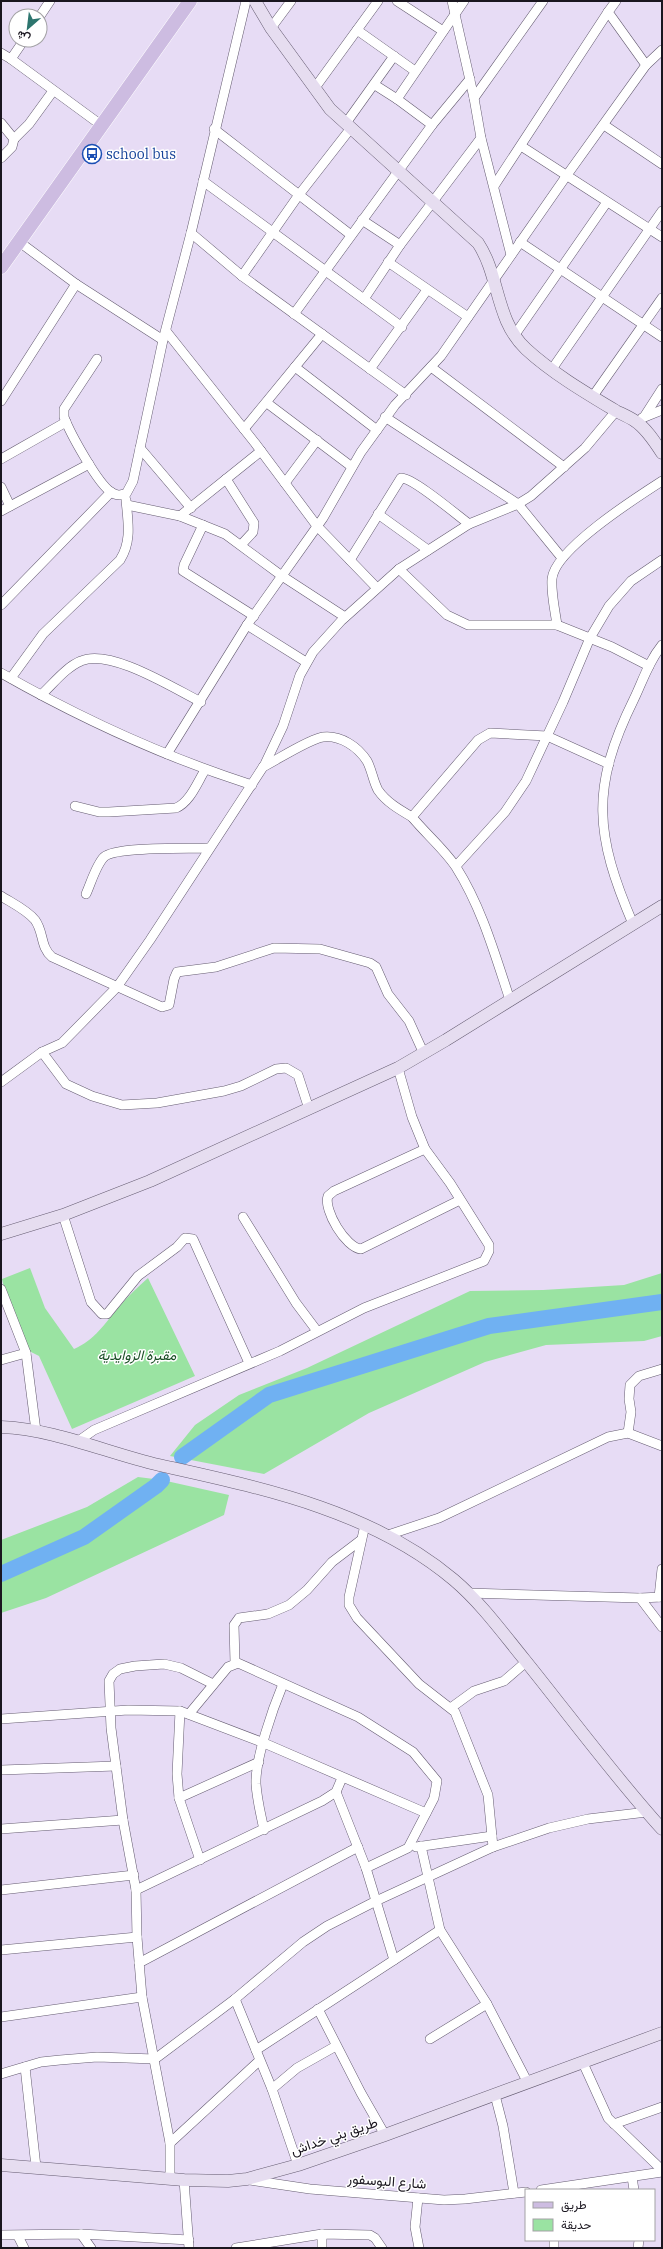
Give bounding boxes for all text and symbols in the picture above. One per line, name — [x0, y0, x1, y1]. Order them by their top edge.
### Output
north arrow — [8, 8, 48, 48]
text: ش — [14, 28, 32, 46]
bus stop icon: school bus — [81, 143, 103, 165]
place label: school bus — [106, 145, 176, 163]
park label: مقبرة الزوايدية — [98, 1346, 177, 1364]
street label: طريق بني خداش — [288, 2113, 381, 2162]
street label: شارع البوسفور — [346, 2169, 427, 2195]
legend — [525, 2189, 655, 2241]
text: طريق — [561, 2197, 587, 2213]
text: حديقة — [561, 2217, 591, 2232]

